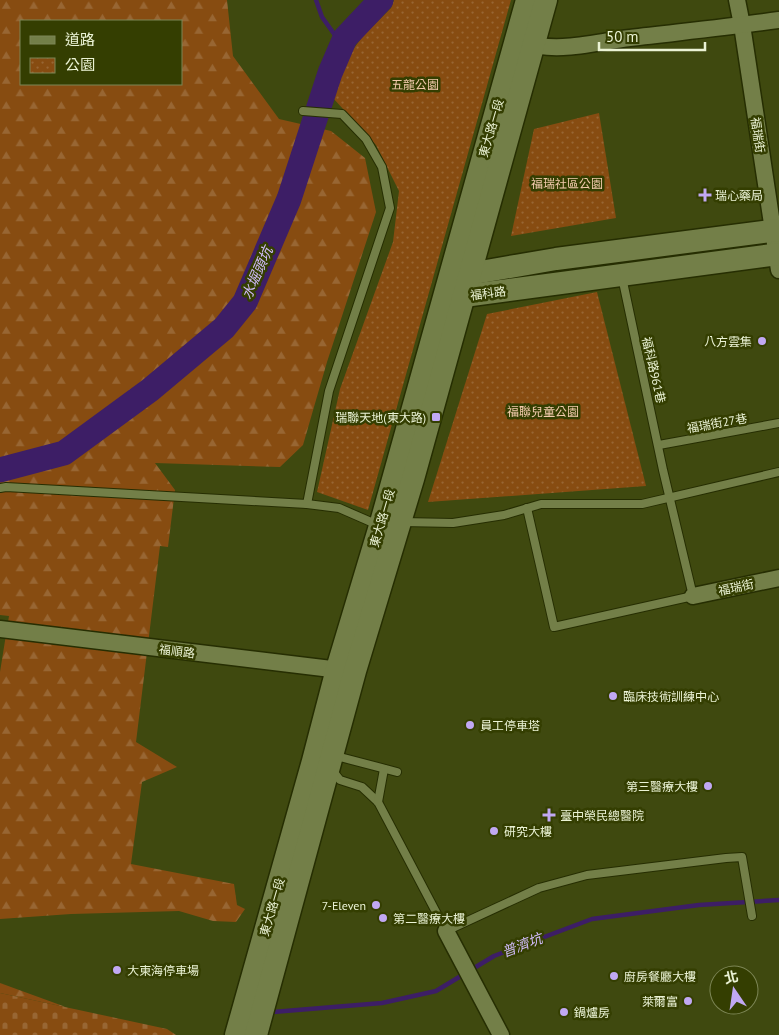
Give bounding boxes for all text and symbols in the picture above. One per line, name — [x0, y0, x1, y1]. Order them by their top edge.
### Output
legend — [20, 20, 182, 85]
scale bar — [599, 20, 705, 52]
text: 50 m — [606, 27, 639, 46]
text: 道路 — [65, 30, 95, 49]
text: 公園 — [65, 55, 95, 74]
park label: 五龍公園 — [391, 77, 439, 92]
street label: 東大路一段 — [476, 97, 506, 159]
street label: 福瑞街 — [748, 116, 768, 154]
park label: 福瑞社區公園 — [531, 176, 603, 191]
place label: 瑞心藥局 — [715, 188, 763, 203]
marker: 瑞心藥局 — [699, 189, 711, 201]
water label: 水堀頭坑 — [237, 242, 277, 302]
street label: 福科路 — [469, 283, 507, 303]
place label: 八方雲集 — [704, 334, 752, 349]
street label: 福科路961巷 — [639, 335, 669, 405]
marker: 八方雲集 — [756, 335, 768, 347]
park label: 福聯兒童公園 — [507, 404, 579, 419]
place label: 瑞聯天地(東大路) — [335, 410, 426, 425]
street label: 福瑞街27巷 — [686, 410, 748, 436]
marker: 瑞聯天地(東大路) — [430, 411, 442, 423]
street label: 東大路一段 — [367, 487, 397, 549]
street label: 福瑞街 — [717, 576, 755, 598]
street label: 福順路 — [158, 641, 196, 661]
place label: 臨床技術訓練中心 — [623, 689, 719, 704]
marker: 臨床技術訓練中心 — [607, 690, 619, 702]
place label: 員工停車塔 — [480, 718, 540, 733]
marker: 員工停車塔 — [464, 719, 476, 731]
place label: 第三醫療大樓 — [626, 779, 698, 794]
marker: 第三醫療大樓 — [702, 780, 714, 792]
marker: 臺中榮民總醫院 — [542, 808, 556, 822]
place label: 臺中榮民總醫院 — [560, 808, 644, 823]
place label: 研究大樓 — [504, 824, 552, 839]
marker: 研究大樓 — [488, 825, 500, 837]
street label: 東大路一段 — [257, 876, 287, 938]
place label: 7-Eleven — [322, 898, 366, 913]
marker: 7-Eleven — [370, 899, 382, 911]
place label: 第二醫療大樓 — [393, 911, 465, 926]
marker: 第二醫療大樓 — [377, 912, 389, 924]
water label: 普濟坑 — [499, 928, 547, 961]
place label: 大東海停車場 — [127, 963, 199, 978]
marker: 大東海停車場 — [111, 964, 123, 976]
north arrow — [709, 965, 759, 1015]
text: 北 — [722, 967, 740, 988]
place label: 廚房餐廳大樓 — [624, 969, 696, 984]
marker: 廚房餐廳大樓 — [608, 970, 620, 982]
place label: 萊爾富 — [642, 994, 678, 1009]
marker: 萊爾富 — [682, 995, 694, 1007]
place label: 鍋爐房 — [574, 1005, 610, 1020]
marker: 鍋爐房 — [558, 1006, 570, 1018]

